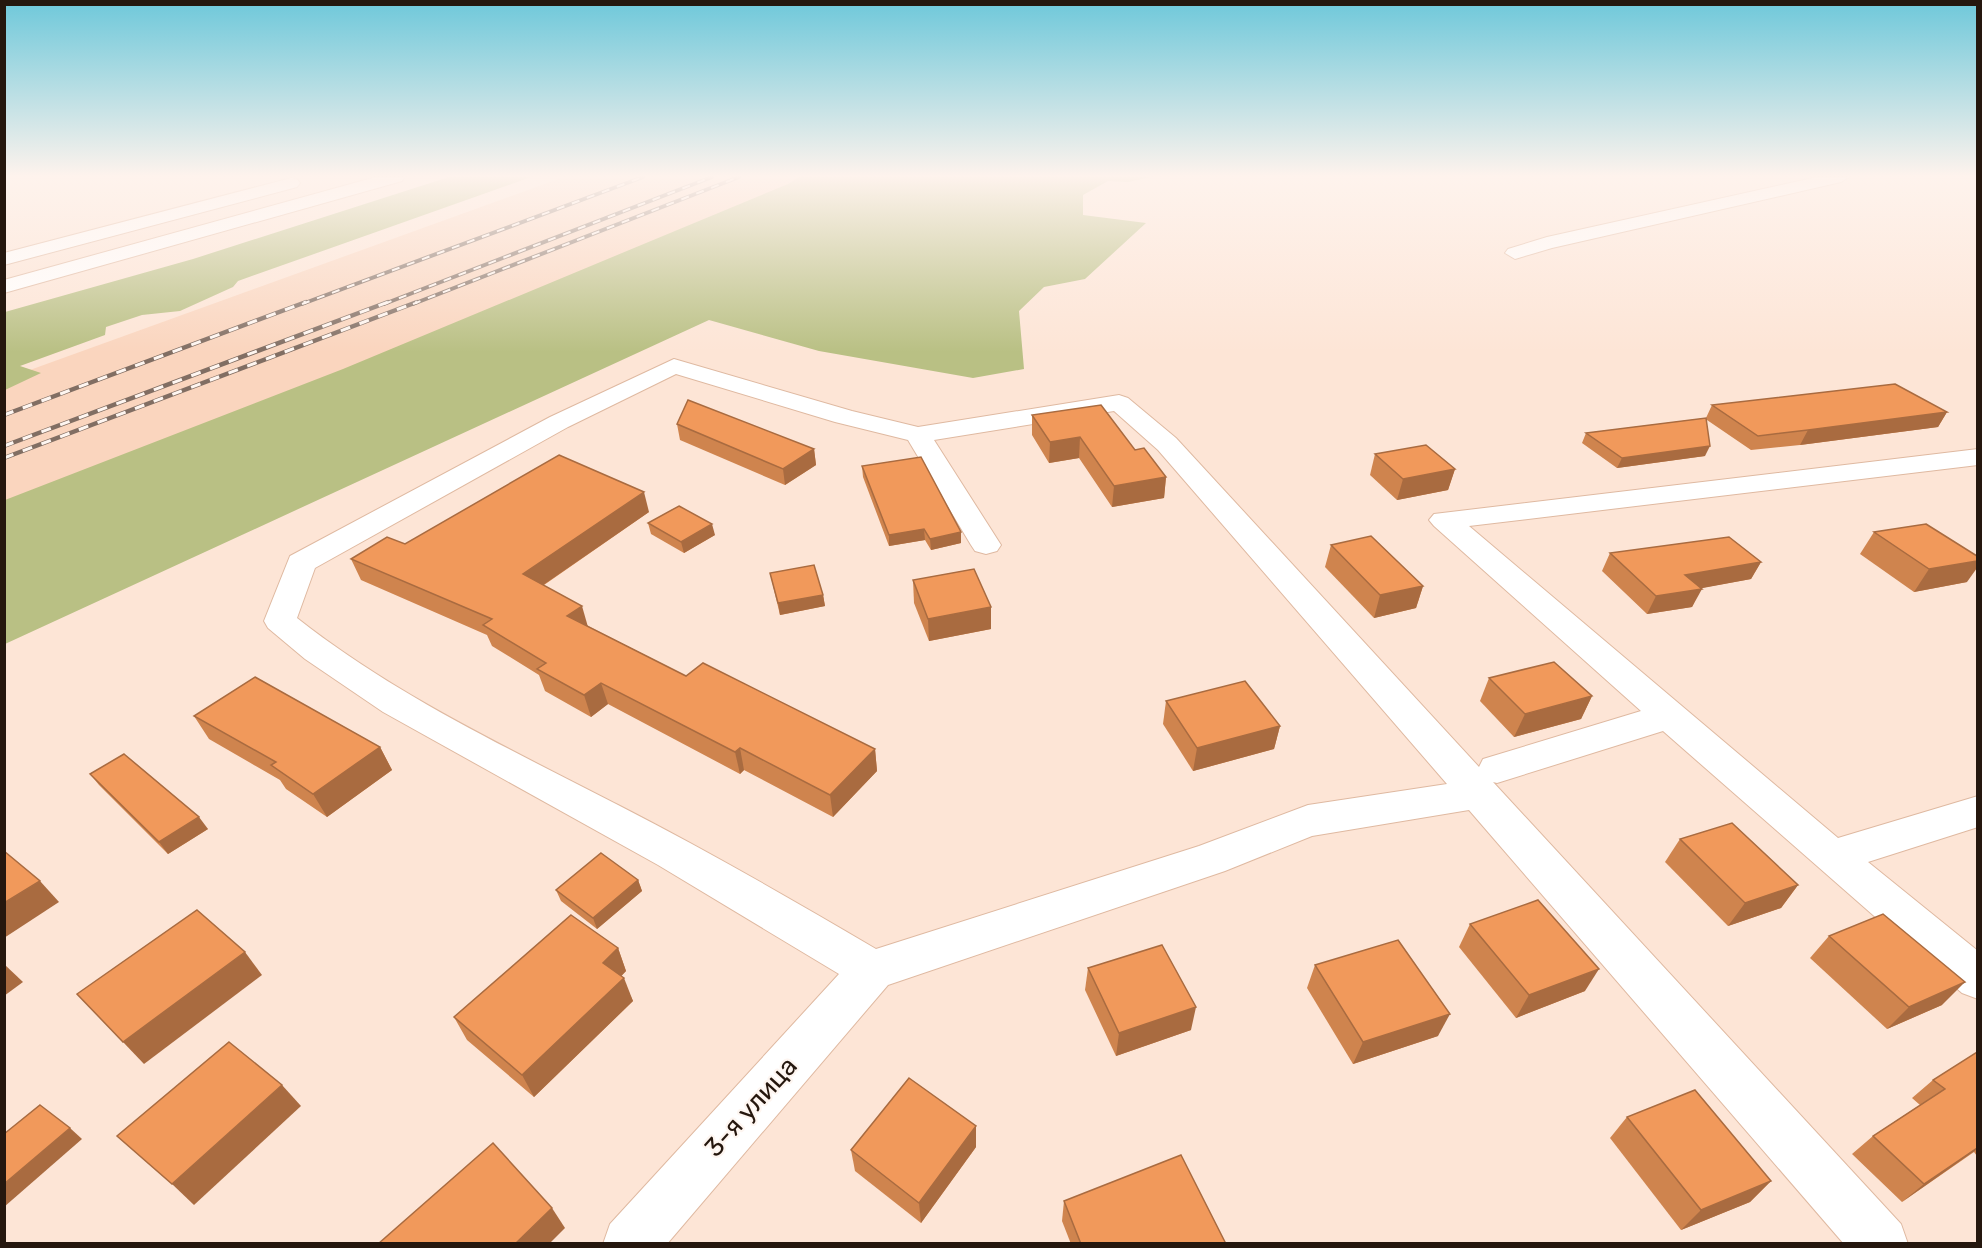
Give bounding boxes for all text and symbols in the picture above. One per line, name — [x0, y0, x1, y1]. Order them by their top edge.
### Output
street label: 3-я улица — [698, 1051, 804, 1163]

